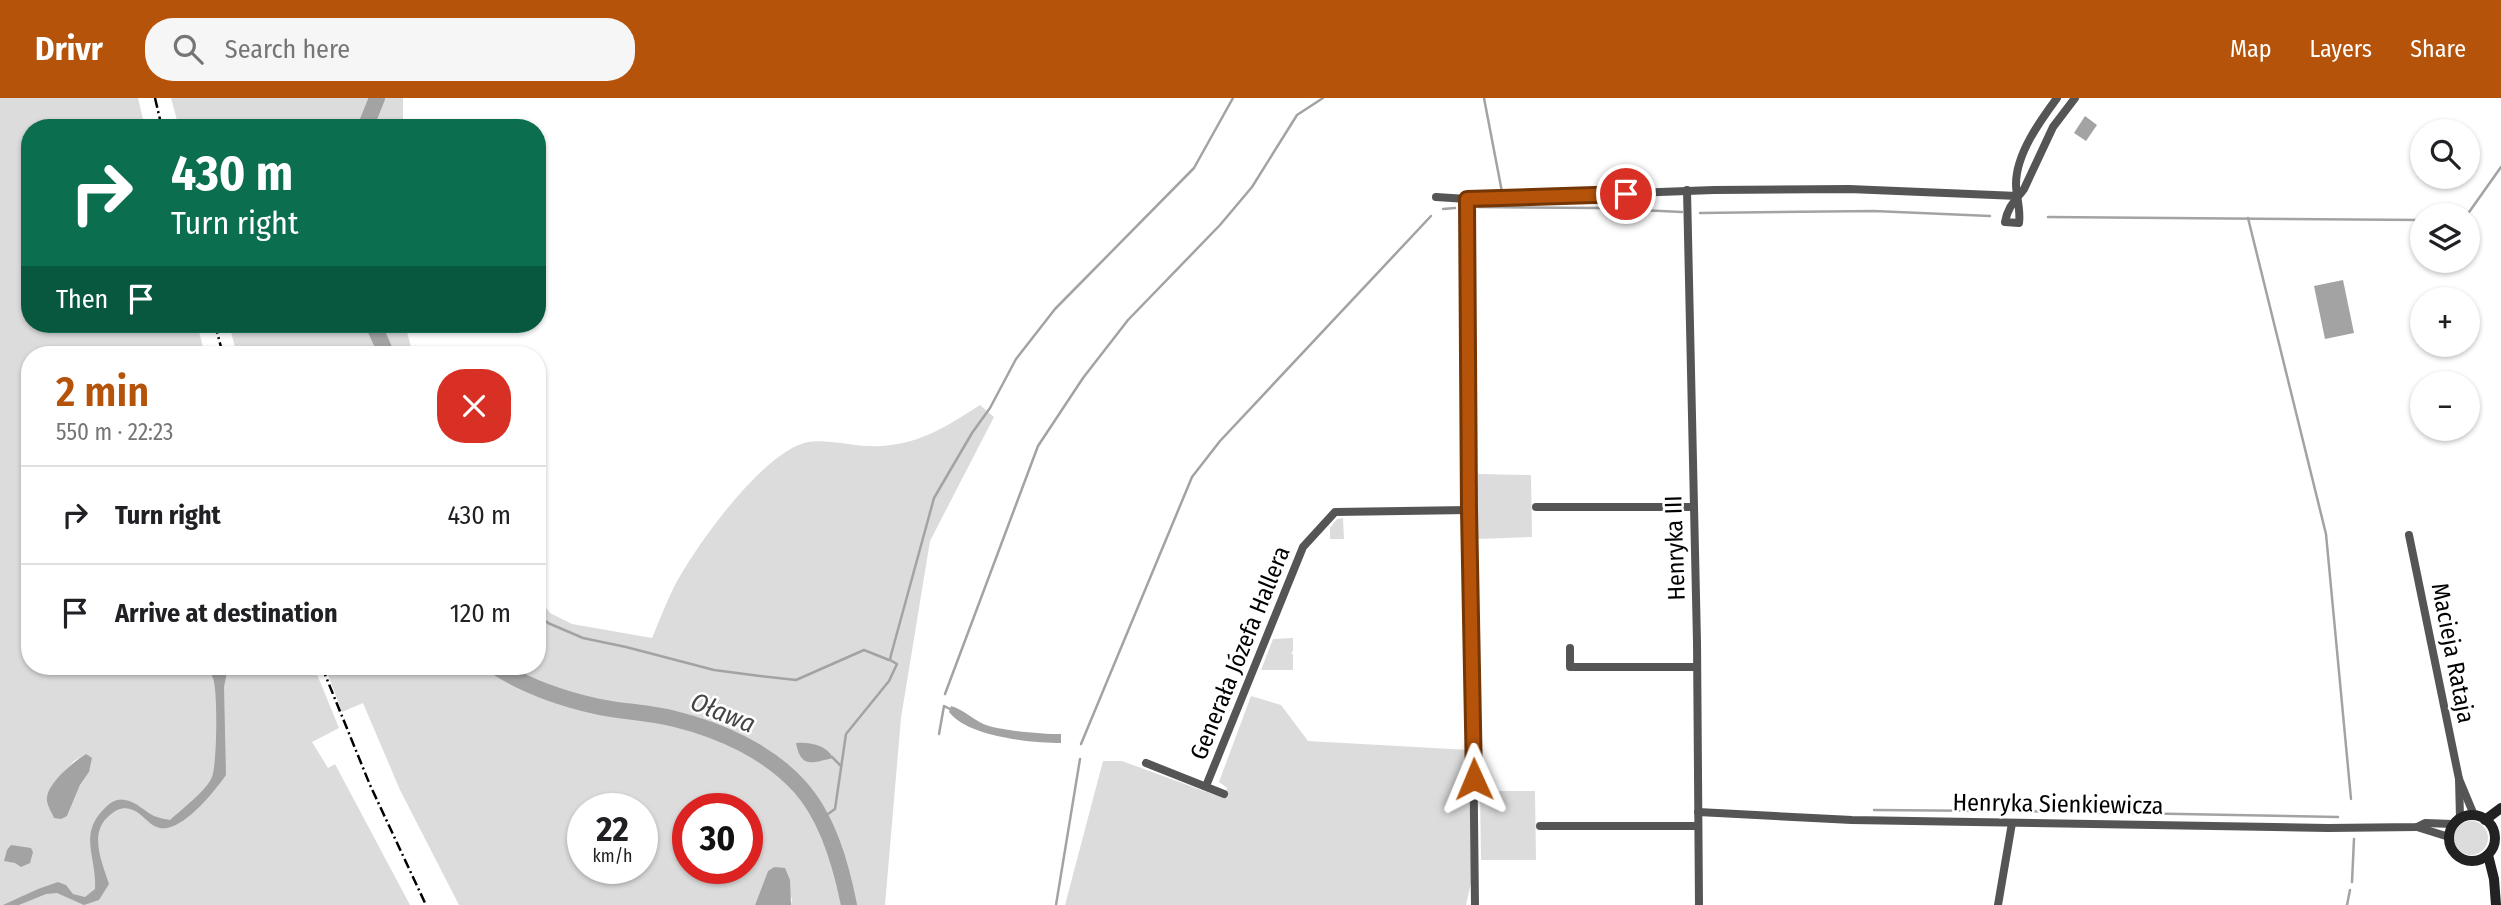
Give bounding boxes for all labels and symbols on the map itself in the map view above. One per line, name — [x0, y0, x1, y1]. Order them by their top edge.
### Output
pin — [1596, 164, 1656, 224]
street label: Henryka III — [1659, 495, 1691, 601]
street label: Generała Józefa Hallera — [1184, 542, 1296, 764]
street label: Macieja Rataja — [2426, 581, 2480, 725]
water label: Oława — [686, 686, 760, 740]
position arrow — [1437, 742, 1511, 816]
street label: Henryka Sienkiewicza — [1952, 788, 2164, 820]
speed limit sign: 30 — [672, 793, 763, 884]

